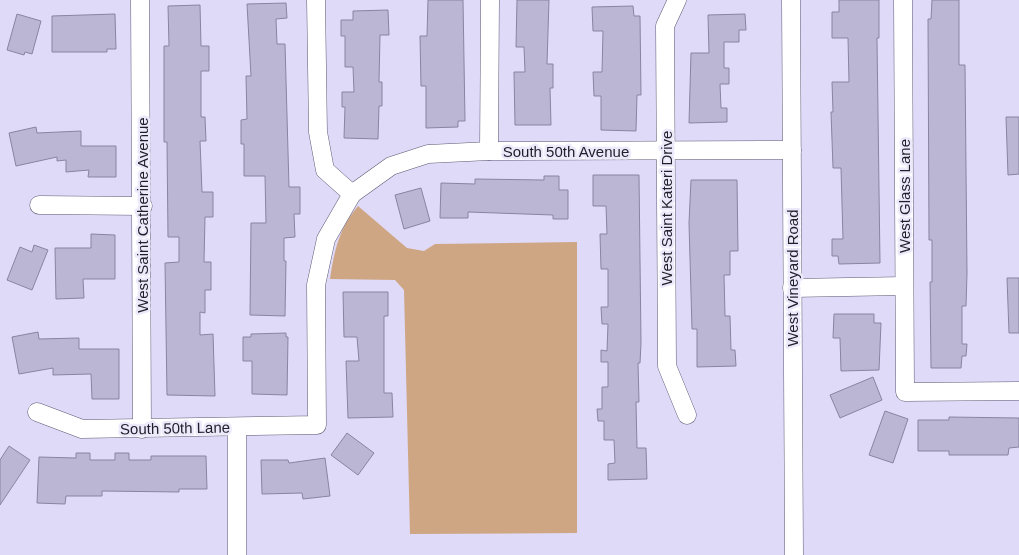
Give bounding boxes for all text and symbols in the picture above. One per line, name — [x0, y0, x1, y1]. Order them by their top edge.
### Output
street label: West Saint Catherine Avenue — [134, 117, 151, 313]
street label: West Saint Kateri Drive — [658, 131, 675, 285]
street label: West Glass Lane — [896, 139, 913, 253]
street label: South 50th Avenue — [503, 143, 629, 160]
street label: West Vineyard Road — [784, 209, 801, 347]
street label: South 50th Lane — [120, 419, 230, 437]

